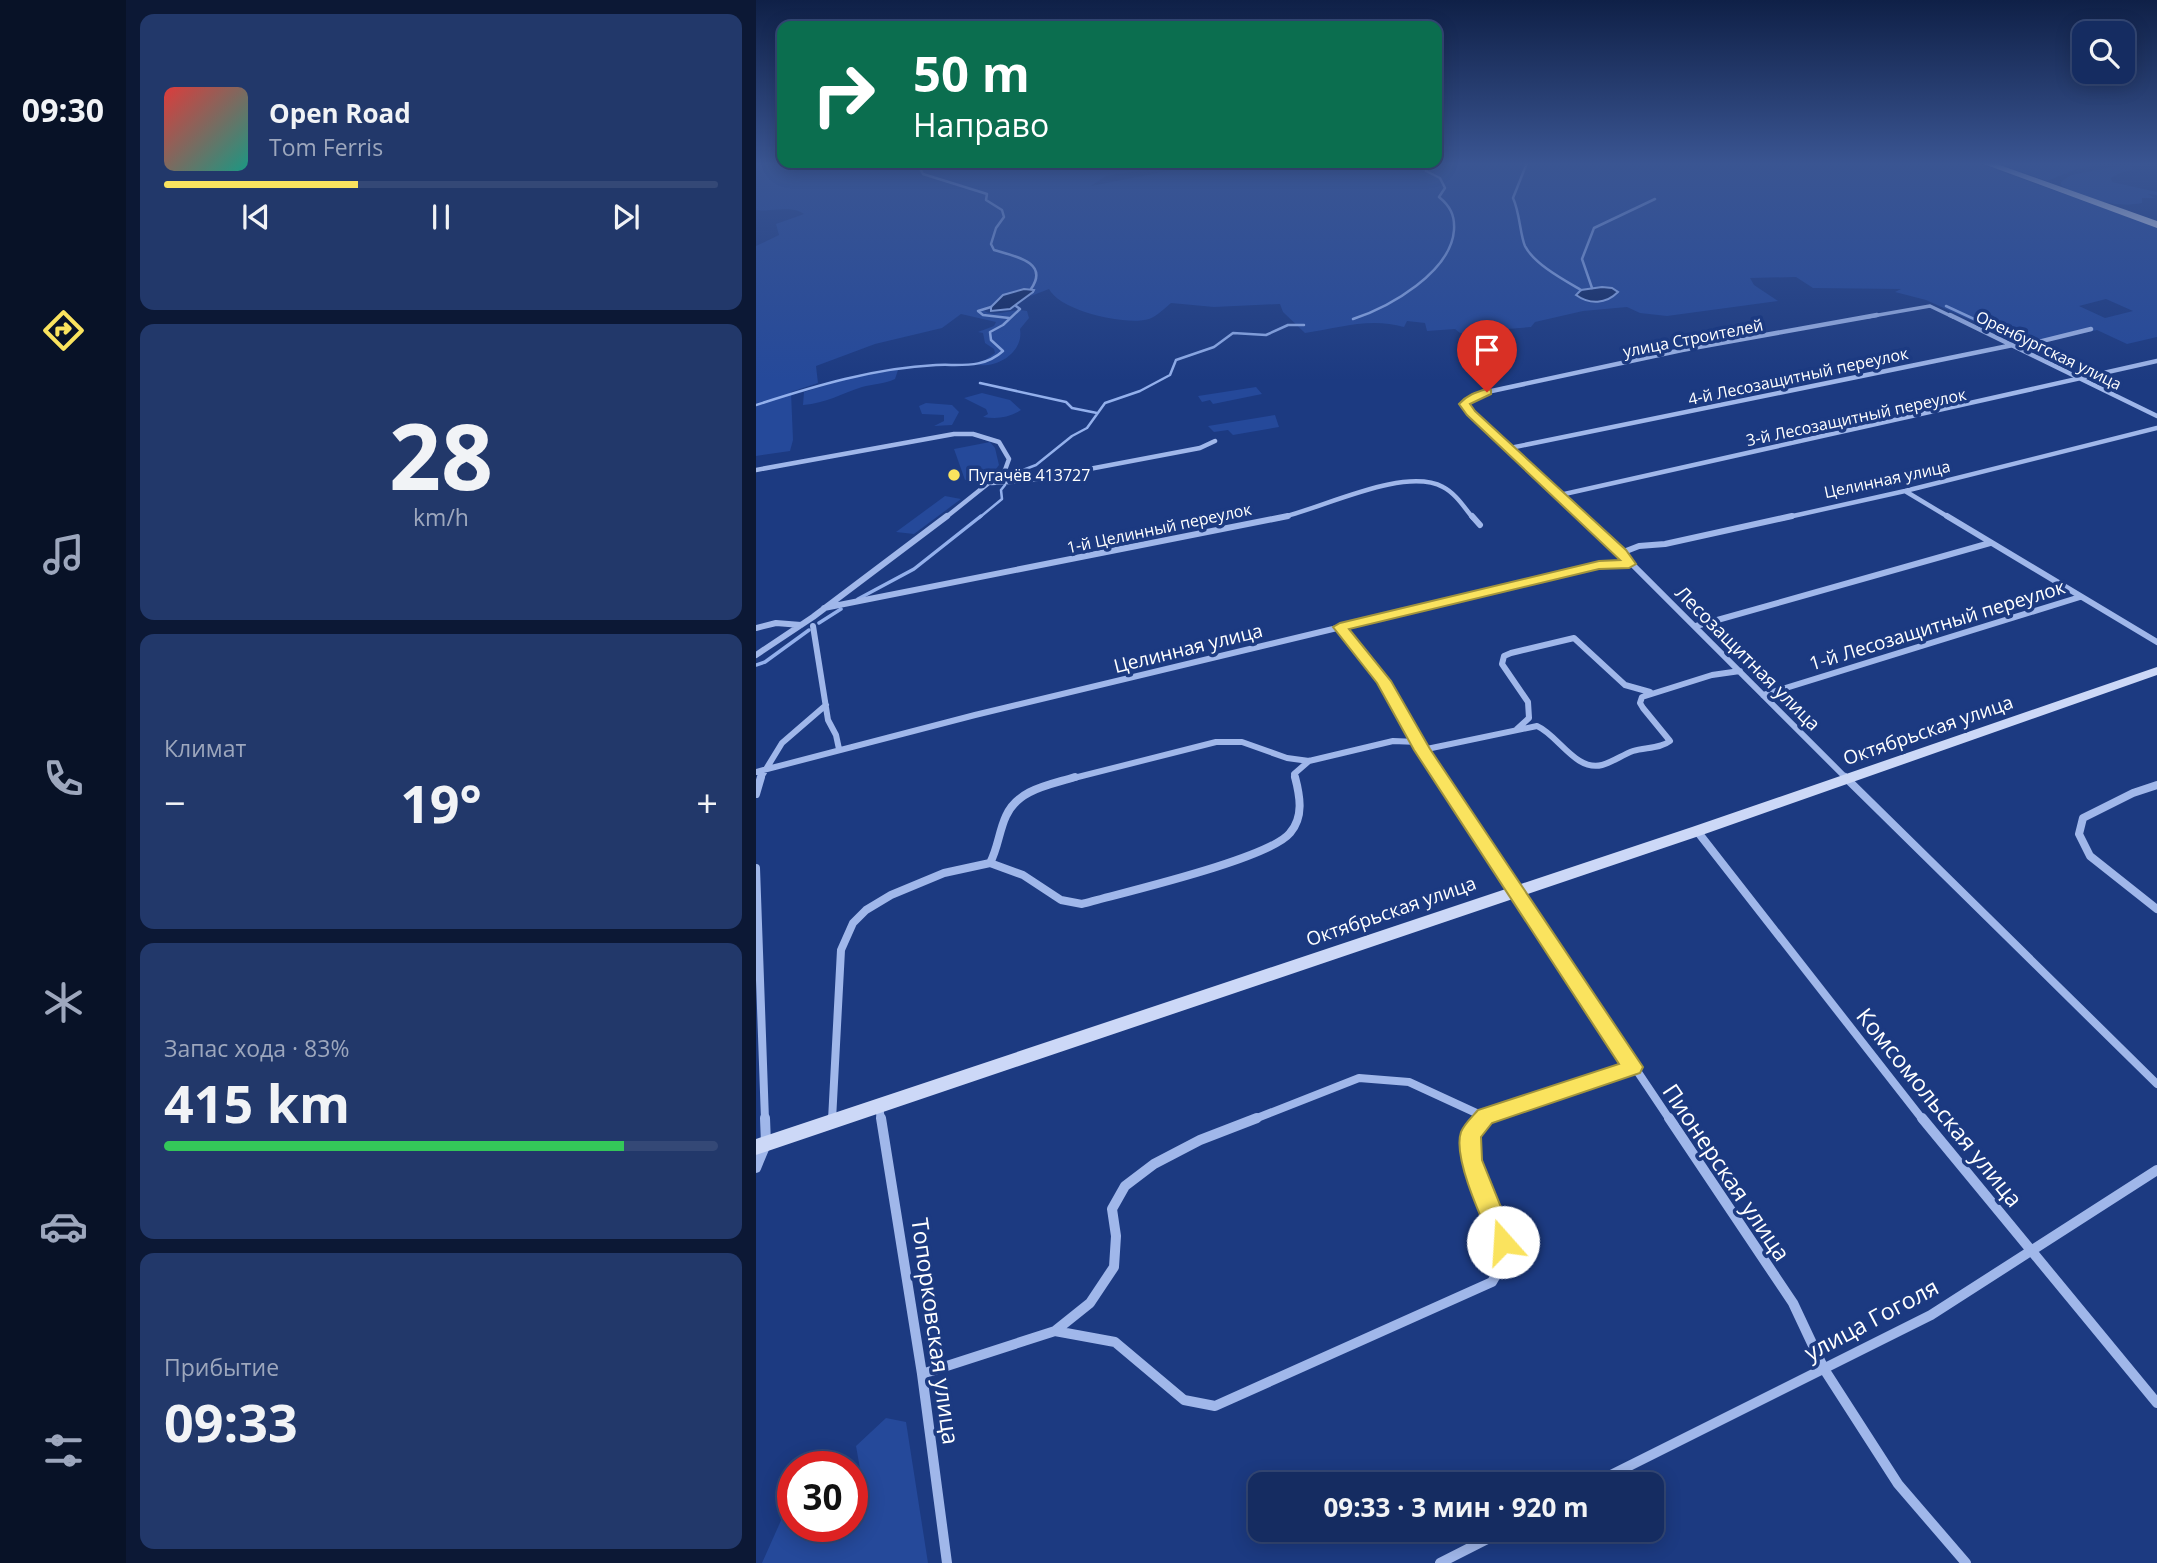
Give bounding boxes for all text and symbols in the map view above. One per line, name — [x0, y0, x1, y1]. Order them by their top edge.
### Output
map controls — [2072, 21, 2135, 84]
button: search — [2072, 21, 2135, 84]
text: 50 m — [913, 40, 1030, 106]
icon: right — [798, 49, 889, 140]
text: 09:30 — [22, 88, 104, 131]
text: Open Road — [269, 95, 411, 131]
text: Направо — [913, 103, 1049, 146]
text: Tom Ferris — [269, 131, 383, 163]
icon: previous — [237, 198, 275, 236]
icon: pause — [422, 198, 460, 236]
icon: next — [607, 198, 645, 236]
street label: Оренбургская улица — [1972, 305, 2126, 395]
icon: directions — [39, 306, 88, 355]
street label: улица Строителей — [1621, 314, 1765, 362]
pin — [1457, 320, 1517, 392]
icon: arrive — [1468, 331, 1506, 369]
street label: 4-й Лесозащитный переулок — [1686, 342, 1911, 410]
street label: 3-й Лесозащитный переулок — [1744, 383, 1969, 451]
text: 28 — [389, 393, 493, 517]
street label: Целинная улица — [1822, 455, 1952, 503]
place label: Пугачёв 413727 — [968, 464, 1090, 486]
marker: Пугачёв 413727 — [946, 467, 962, 483]
street label: 1-й Целинный переулок — [1065, 498, 1254, 558]
text: km/h — [413, 501, 469, 533]
icon: music — [39, 530, 88, 579]
street label: 1-й Лесозащитный переулок — [1806, 574, 2068, 676]
street label: Лесозащитная улица — [1670, 580, 1826, 736]
street label: Целинная улица — [1111, 617, 1265, 679]
street label: Октябрьская улица — [1840, 689, 2016, 771]
text: Климат — [164, 732, 246, 764]
icon: phone — [39, 754, 88, 803]
text: 19° — [400, 767, 482, 838]
text: − — [164, 776, 186, 828]
text: + — [696, 776, 718, 828]
street label: Октябрьская улица — [1303, 870, 1479, 952]
icon: climate — [39, 978, 88, 1027]
street label: Комсомольская улица — [1850, 1001, 2030, 1213]
text: Запас хода · 83% — [164, 1032, 349, 1064]
text: 415 km — [164, 1067, 350, 1138]
street label: Пионерская улица — [1656, 1077, 1798, 1267]
icon: car — [39, 1202, 88, 1251]
position arrow — [1466, 1205, 1540, 1279]
street label: Топорковская улица — [904, 1216, 968, 1446]
street label: улица Гоголя — [1798, 1270, 1944, 1368]
text: Прибытие — [164, 1351, 279, 1383]
text: 09:33 — [164, 1386, 298, 1457]
icon: filters — [39, 1426, 88, 1475]
speed limit sign: 30 — [777, 1451, 868, 1542]
text: 09:33 · 3 мин · 920 m — [1323, 1489, 1589, 1525]

